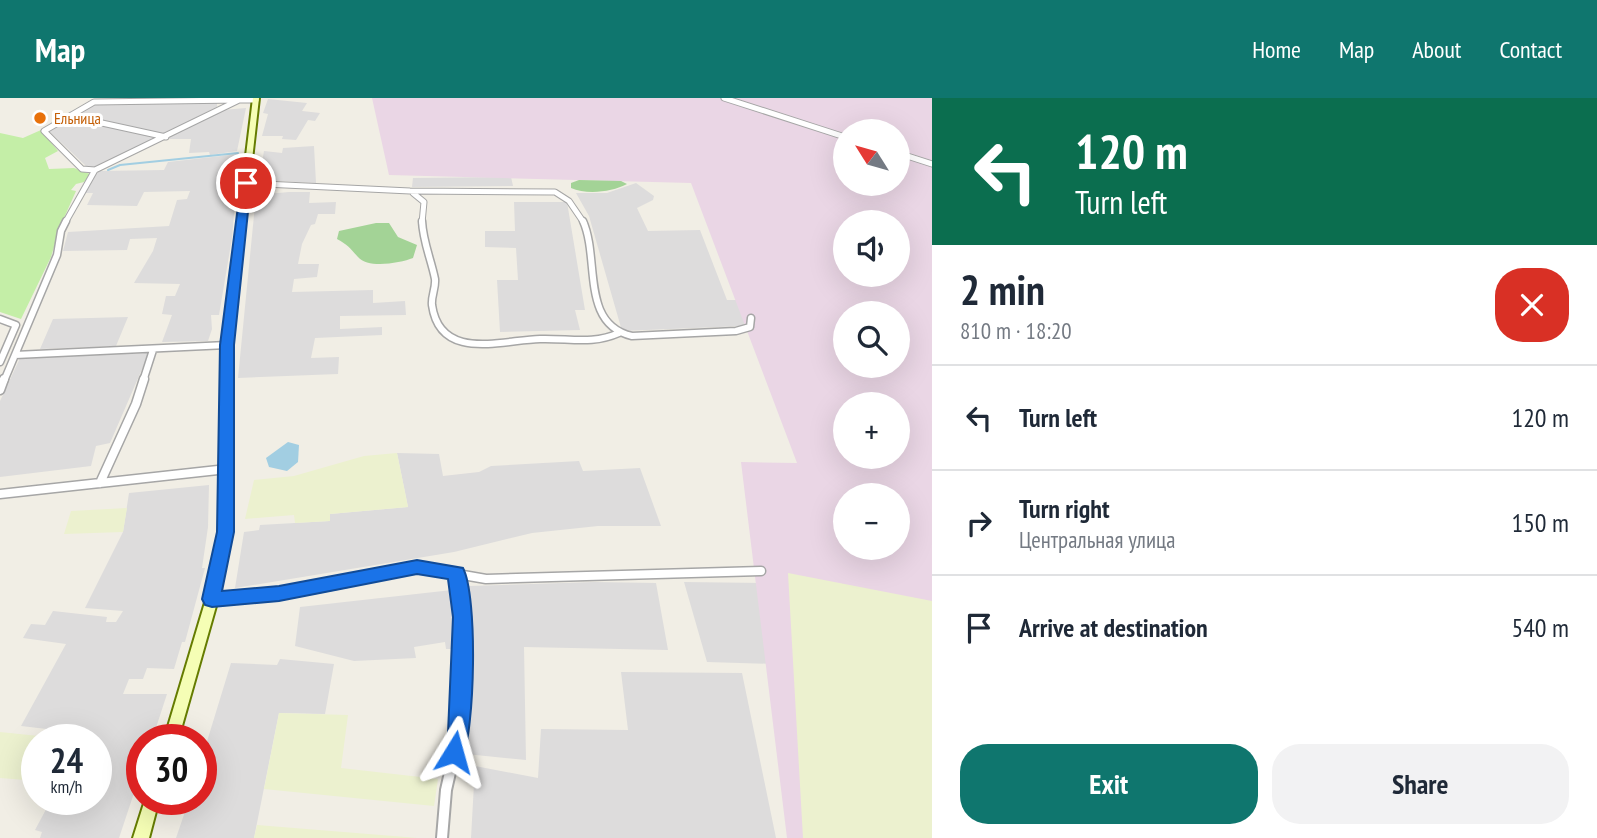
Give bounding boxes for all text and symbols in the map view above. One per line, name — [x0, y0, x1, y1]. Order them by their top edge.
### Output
text: Map — [35, 28, 85, 71]
text: Home — [1252, 34, 1301, 65]
text: Map — [1339, 34, 1374, 65]
text: About — [1412, 34, 1461, 65]
text: Contact — [1499, 34, 1562, 65]
place label: Ельница — [54, 108, 101, 128]
marker: Ельница — [32, 110, 48, 126]
north arrow — [833, 119, 910, 196]
map controls — [833, 119, 910, 560]
text: 120 m — [1075, 119, 1188, 183]
icon: left — [960, 126, 1051, 217]
pin — [216, 153, 276, 213]
icon: arrive — [227, 164, 265, 202]
text: Turn left — [1075, 181, 1167, 223]
button: sound — [833, 210, 910, 287]
text: 2 min — [960, 262, 1045, 317]
button: close — [1495, 268, 1569, 342]
button: search — [833, 301, 910, 378]
text: 810 m · 18:20 — [960, 316, 1072, 345]
button: + — [833, 392, 910, 469]
icon: left — [960, 399, 998, 437]
text: Turn left — [1019, 401, 1097, 434]
text: 120 m — [1511, 401, 1569, 434]
button: − — [833, 483, 910, 560]
text: Turn right — [1019, 492, 1110, 525]
icon: right — [960, 504, 998, 542]
text: 150 m — [1511, 506, 1569, 539]
text: Центральная улица — [1019, 525, 1175, 554]
icon: arrive — [960, 609, 998, 647]
text: Arrive at destination — [1019, 611, 1208, 644]
text: 540 m — [1511, 611, 1569, 644]
position arrow — [417, 715, 491, 789]
speed limit sign: 30 — [126, 724, 217, 815]
text: 24 — [50, 737, 83, 783]
button: Exit — [960, 744, 1258, 824]
button: Share — [1272, 744, 1569, 824]
text: km/h — [51, 775, 82, 798]

